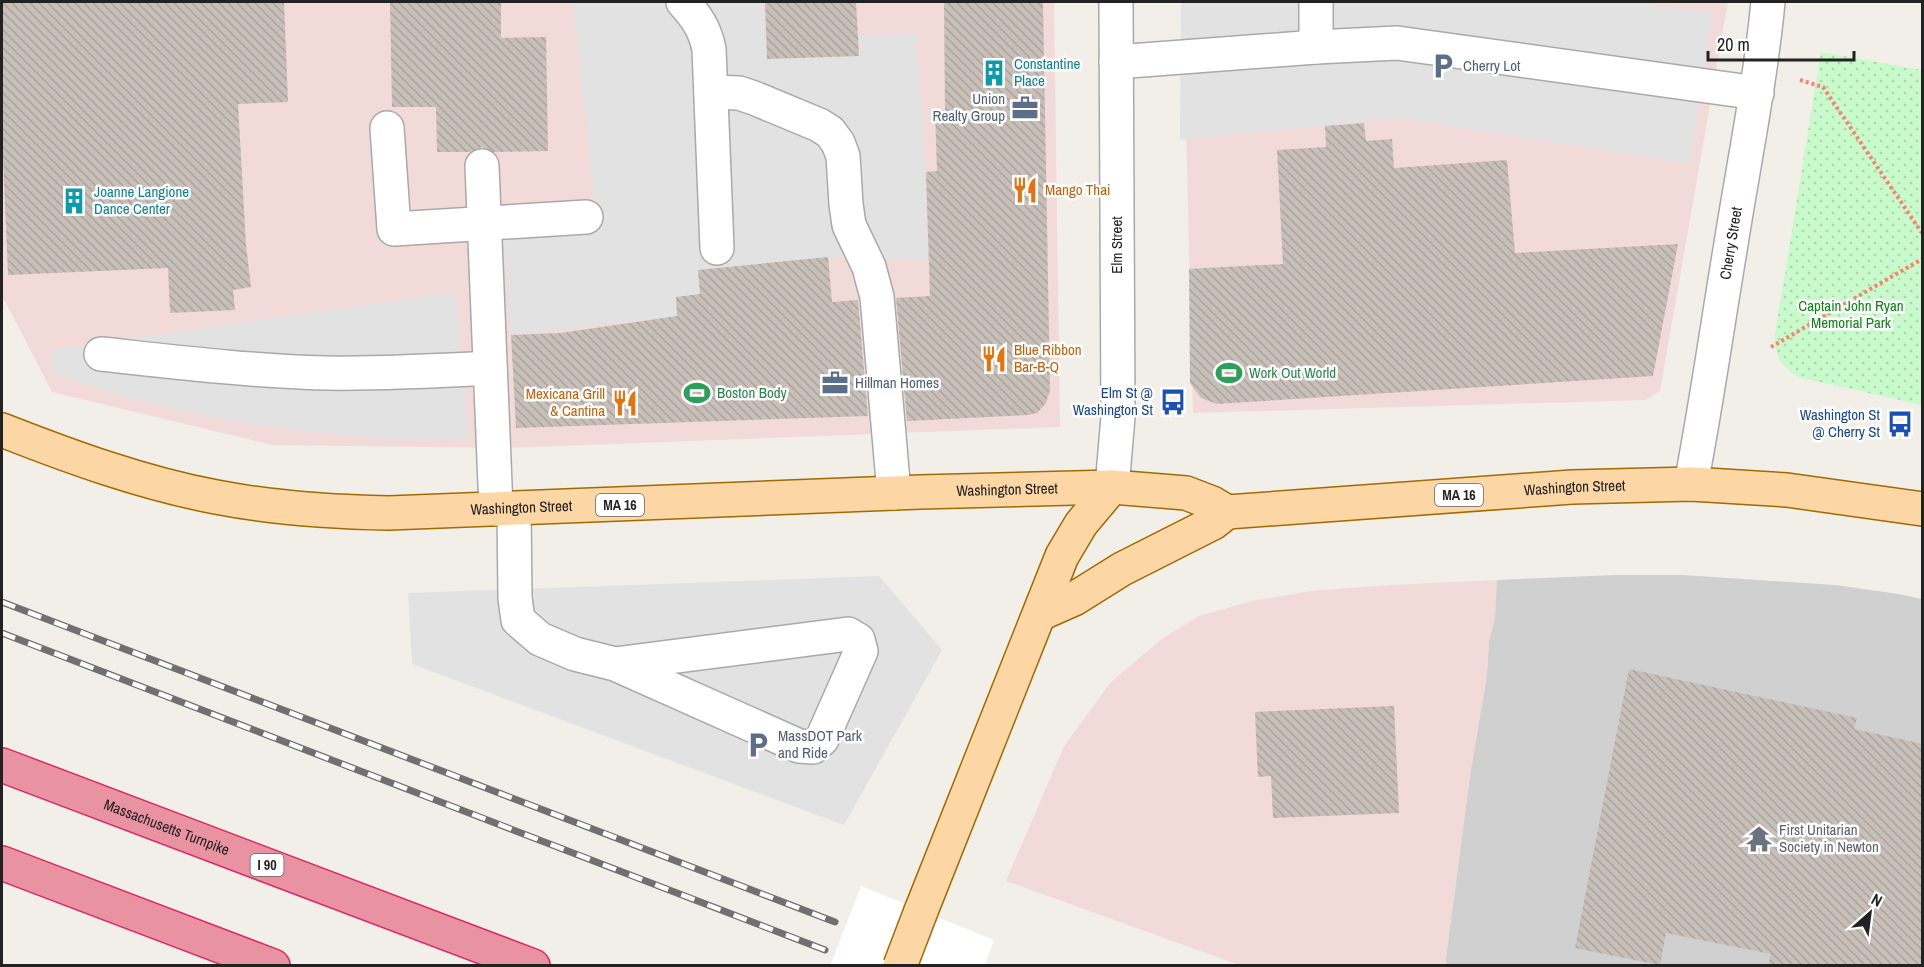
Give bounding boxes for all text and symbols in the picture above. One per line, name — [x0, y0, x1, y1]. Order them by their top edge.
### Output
scale bar — [1708, 24, 1854, 62]
text: 20 m — [1717, 32, 1750, 57]
parking icon: Cherry Lot — [1428, 51, 1458, 81]
place label: Constantine Place — [1014, 53, 1080, 91]
place label: Cherry Lot — [1463, 55, 1521, 76]
building icon: Constantine Place — [979, 58, 1009, 88]
place label: Union Realty Group — [933, 88, 1005, 126]
office icon: Union Realty Group — [1010, 93, 1040, 123]
restaurant icon: Mango Thai — [1010, 175, 1040, 205]
place label: Mango Thai — [1045, 179, 1110, 200]
place label: Joanne Langione Dance Center — [94, 181, 189, 219]
building icon: Joanne Langione Dance Center — [59, 186, 89, 216]
street label: Cherry Street — [1714, 205, 1747, 281]
street label: Elm Street — [1106, 216, 1127, 274]
park label: Captain John Ryan Memorial Park — [1798, 295, 1904, 333]
place label: Blue Ribbon Bar-B-Q — [1014, 339, 1082, 377]
restaurant icon: Blue Ribbon Bar-B-Q — [979, 344, 1009, 374]
sports icon: Work Out World — [1214, 358, 1244, 388]
place label: Work Out World — [1249, 362, 1336, 383]
office icon: Hillman Homes — [820, 368, 850, 398]
place label: Hillman Homes — [855, 372, 939, 393]
sports icon: Boston Body — [682, 378, 712, 408]
place label: Boston Body — [717, 382, 788, 403]
place label: Elm St @ Washington St — [1073, 382, 1154, 420]
place label: Mexicana Grill & Cantina — [526, 383, 605, 421]
bus stop icon: Elm St @ Washington St — [1158, 387, 1188, 417]
restaurant icon: Mexicana Grill & Cantina — [610, 388, 640, 418]
place label: Washington St @ Cherry St — [1800, 404, 1881, 442]
bus stop icon: Washington St @ Cherry St — [1885, 409, 1915, 439]
street label: Washington Street — [1523, 475, 1626, 500]
street label: Washington Street — [956, 477, 1059, 501]
road number: MA 16 — [1435, 484, 1483, 506]
road number: MA 16 — [596, 494, 644, 516]
street label: Washington Street — [470, 495, 573, 520]
place label: MassDOT Park and Ride — [778, 725, 863, 763]
parking icon: MassDOT Park and Ride — [743, 730, 773, 760]
street label: Massachusetts Turnpike — [101, 794, 233, 860]
place label: First Unitarian Society in Newton — [1779, 819, 1879, 857]
temple icon: First Unitarian Society in Newton — [1744, 824, 1774, 854]
road number: I 90 — [250, 854, 284, 876]
north arrow — [1840, 883, 1900, 943]
text: N — [1868, 888, 1886, 912]

